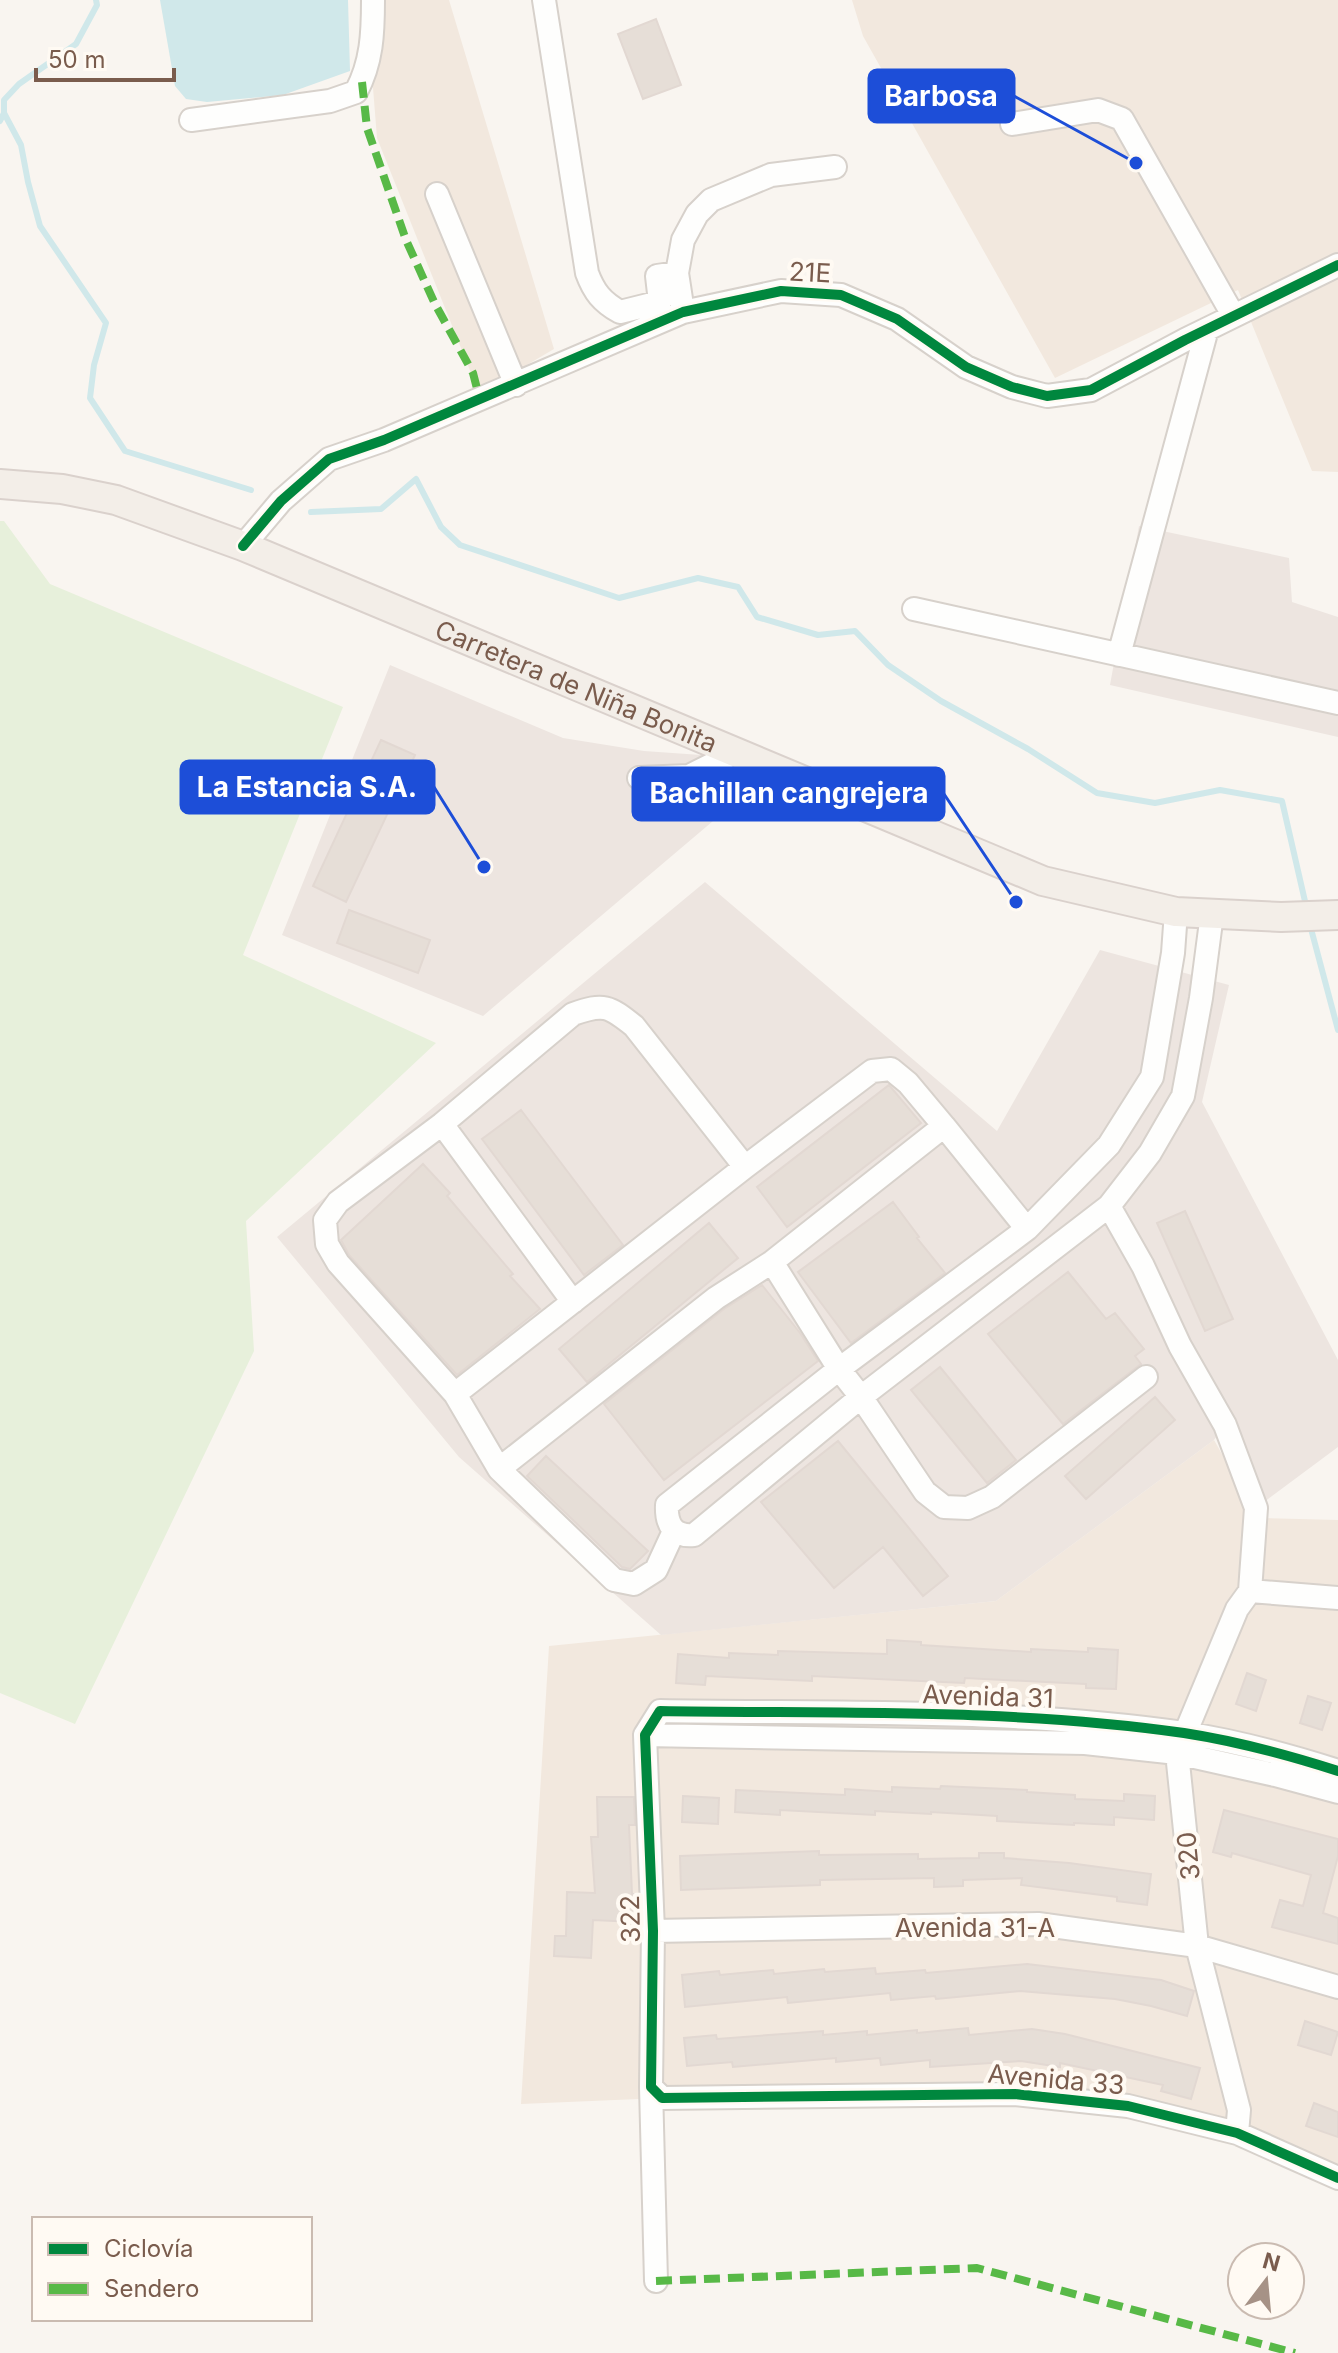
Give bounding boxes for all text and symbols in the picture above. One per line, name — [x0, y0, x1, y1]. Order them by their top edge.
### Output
scale bar — [36, 32, 174, 82]
text: 50 m — [48, 45, 106, 74]
callout: Barbosa — [869, 70, 1014, 122]
text: Barbosa — [884, 79, 998, 113]
street label: 21E — [788, 255, 832, 289]
street label: Carretera de Niña Bonita — [431, 613, 722, 758]
callout: La Estancia S.A. — [181, 761, 434, 813]
callout: Bachillan cangrejera — [633, 768, 944, 820]
text: La Estancia S.A. — [197, 770, 417, 804]
text: Bachillan cangrejera — [650, 776, 928, 810]
street label: Avenida 31 — [922, 1678, 1054, 1714]
street label: 320 — [1170, 1830, 1206, 1882]
street label: 322 — [614, 1895, 646, 1943]
street label: Avenida 31-A — [895, 1912, 1055, 1943]
street label: Avenida 33 — [986, 2058, 1126, 2100]
legend — [32, 2217, 312, 2321]
text: Ciclovía — [104, 2234, 194, 2263]
north arrow — [1226, 2241, 1306, 2321]
text: N — [1260, 2247, 1283, 2277]
text: Sendero — [104, 2274, 199, 2303]

